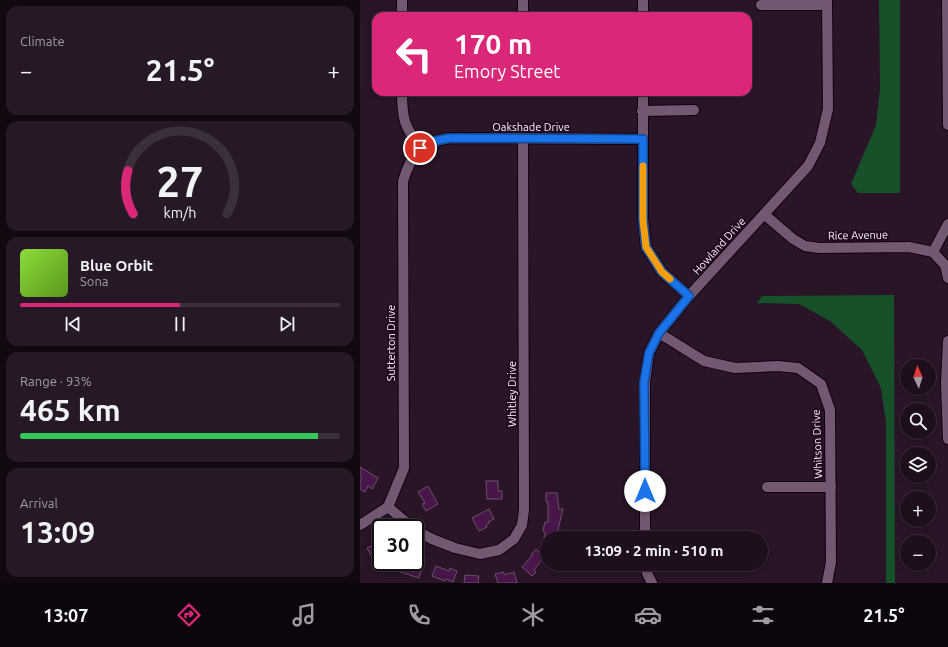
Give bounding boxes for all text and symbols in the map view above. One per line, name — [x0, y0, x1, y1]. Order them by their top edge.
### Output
icon: left — [388, 28, 440, 80]
text: 170 m — [454, 28, 532, 59]
text: Climate — [20, 34, 65, 48]
text: 21.5° — [146, 53, 214, 87]
text: − — [20, 58, 32, 83]
text: + — [328, 58, 340, 83]
text: Emory Street — [454, 61, 560, 81]
street label: Oakshade Drive — [492, 121, 570, 133]
pin — [403, 131, 437, 165]
icon: arrive — [409, 137, 431, 159]
text: 27 — [157, 158, 203, 205]
text: km/h — [164, 205, 196, 221]
street label: Howland Drive — [690, 215, 748, 277]
street label: Rice Avenue — [828, 228, 888, 242]
text: Blue Orbit — [80, 257, 153, 274]
text: Sona — [80, 274, 109, 288]
street label: Sutterton Drive — [385, 305, 397, 381]
icon: previous — [62, 313, 84, 335]
icon: pause — [169, 313, 191, 335]
icon: next — [276, 313, 298, 335]
north arrow — [900, 359, 936, 395]
map controls — [900, 359, 936, 571]
street label: Whitley Drive — [506, 361, 518, 427]
text: Range · 93% — [20, 374, 92, 388]
text: 465 km — [20, 393, 121, 427]
button: search — [900, 403, 936, 439]
street label: Whitson Drive — [810, 409, 824, 479]
button: layers — [900, 447, 936, 483]
position arrow — [624, 470, 666, 512]
button: + — [900, 491, 936, 527]
text: Arrival — [20, 496, 58, 510]
text: 13:09 — [20, 515, 95, 549]
speed limit sign: 30 — [372, 519, 424, 571]
button: − — [900, 535, 936, 571]
text: 13:09 · 2 min · 510 m — [585, 542, 723, 559]
icon: directions — [175, 601, 203, 629]
icon: music — [290, 601, 318, 629]
icon: phone — [405, 601, 433, 629]
icon: climate — [519, 601, 547, 629]
icon: car — [634, 601, 662, 629]
icon: filters — [749, 601, 777, 629]
text: 13:07 — [43, 605, 88, 625]
text: 21.5° — [863, 605, 905, 625]

